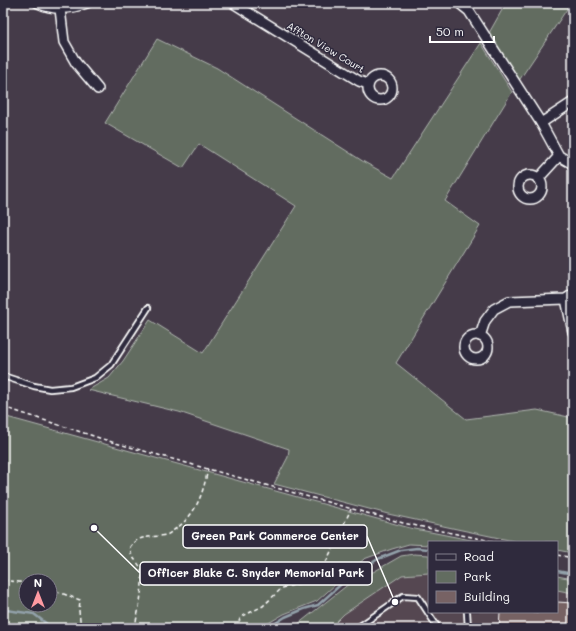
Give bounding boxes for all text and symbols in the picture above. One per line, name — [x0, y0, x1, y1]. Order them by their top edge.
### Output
street label: Affton View Court — [285, 18, 367, 76]
scale bar — [430, 18, 494, 44]
text: 50 m — [436, 23, 464, 39]
callout: Green Park Commerce Center — [183, 525, 367, 548]
text: Green Park Commerce Center — [191, 528, 359, 543]
legend — [428, 541, 558, 613]
text: Road — [464, 548, 494, 564]
callout: Officer Blake C. Snyder Memorial Park — [140, 562, 372, 585]
text: Officer Blake C. Snyder Memorial Park — [148, 565, 364, 580]
text: Park — [464, 568, 491, 584]
north arrow — [18, 573, 58, 613]
text: N — [34, 575, 42, 590]
text: Building — [464, 588, 510, 604]

